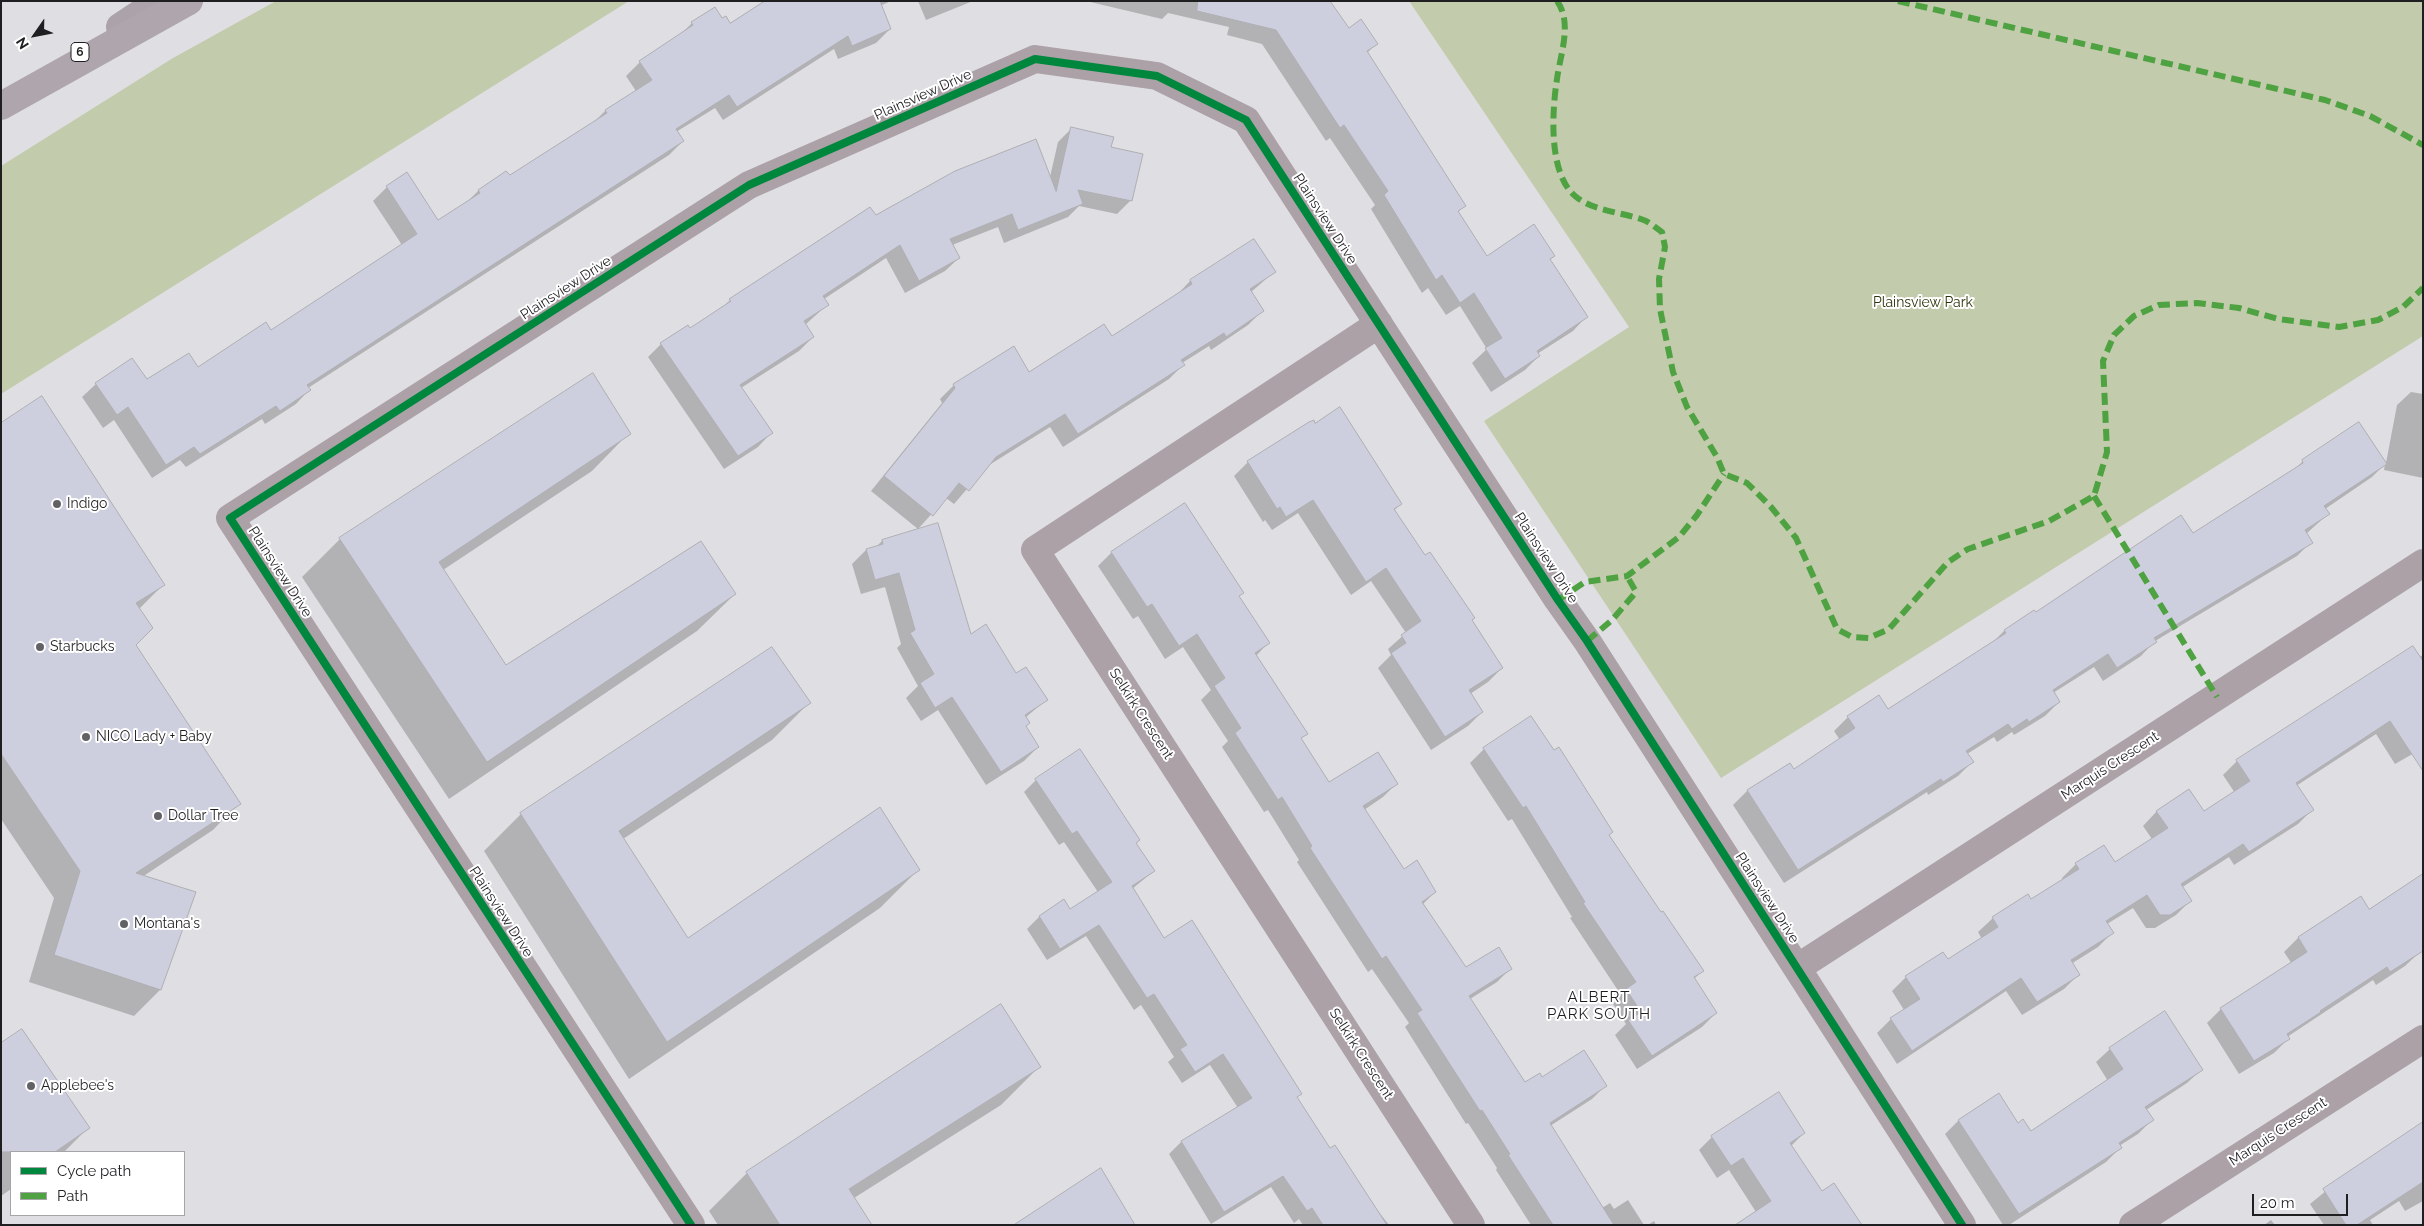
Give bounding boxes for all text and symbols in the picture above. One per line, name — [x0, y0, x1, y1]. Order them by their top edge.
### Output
north arrow — [10, 10, 60, 60]
text: N — [13, 34, 32, 52]
road number: 6 — [71, 42, 89, 62]
street label: Plainsview Drive — [872, 66, 974, 124]
street label: Plainsview Drive — [1289, 170, 1361, 268]
street label: Plainsview Drive — [517, 252, 615, 324]
park label: Plainsview Park — [1873, 295, 1973, 311]
place label: Indigo — [67, 496, 107, 512]
marker: Indigo — [51, 498, 63, 510]
street label: Plainsview Drive — [1510, 509, 1582, 607]
street label: Plainsview Drive — [244, 523, 316, 621]
place label: Starbucks — [50, 639, 114, 655]
marker: Starbucks — [34, 641, 46, 653]
street label: Selkirk Crescent — [1105, 665, 1177, 763]
street label: Marquis Crescent — [2058, 728, 2162, 804]
place label: NICO Lady + Baby — [96, 729, 212, 745]
marker: NICO Lady + Baby — [80, 731, 92, 743]
place label: Dollar Tree — [168, 808, 238, 824]
marker: Dollar Tree — [152, 810, 164, 822]
street label: Plainsview Drive — [1731, 849, 1803, 947]
street label: Plainsview Drive — [465, 863, 537, 961]
place label: Montana's — [134, 916, 200, 932]
marker: Montana's — [118, 918, 130, 930]
district label: ALBERT PARK SOUTH — [1546, 988, 1652, 1023]
street label: Selkirk Crescent — [1325, 1005, 1397, 1103]
place label: Applebee's — [41, 1078, 114, 1094]
marker: Applebee's — [25, 1080, 37, 1092]
street label: Marquis Crescent — [2226, 1094, 2330, 1170]
legend — [10, 1151, 185, 1216]
text: Cycle path — [57, 1162, 131, 1180]
scale bar — [2254, 1184, 2350, 1216]
text: Path — [57, 1187, 88, 1205]
text: 20 m — [2260, 1194, 2295, 1212]

